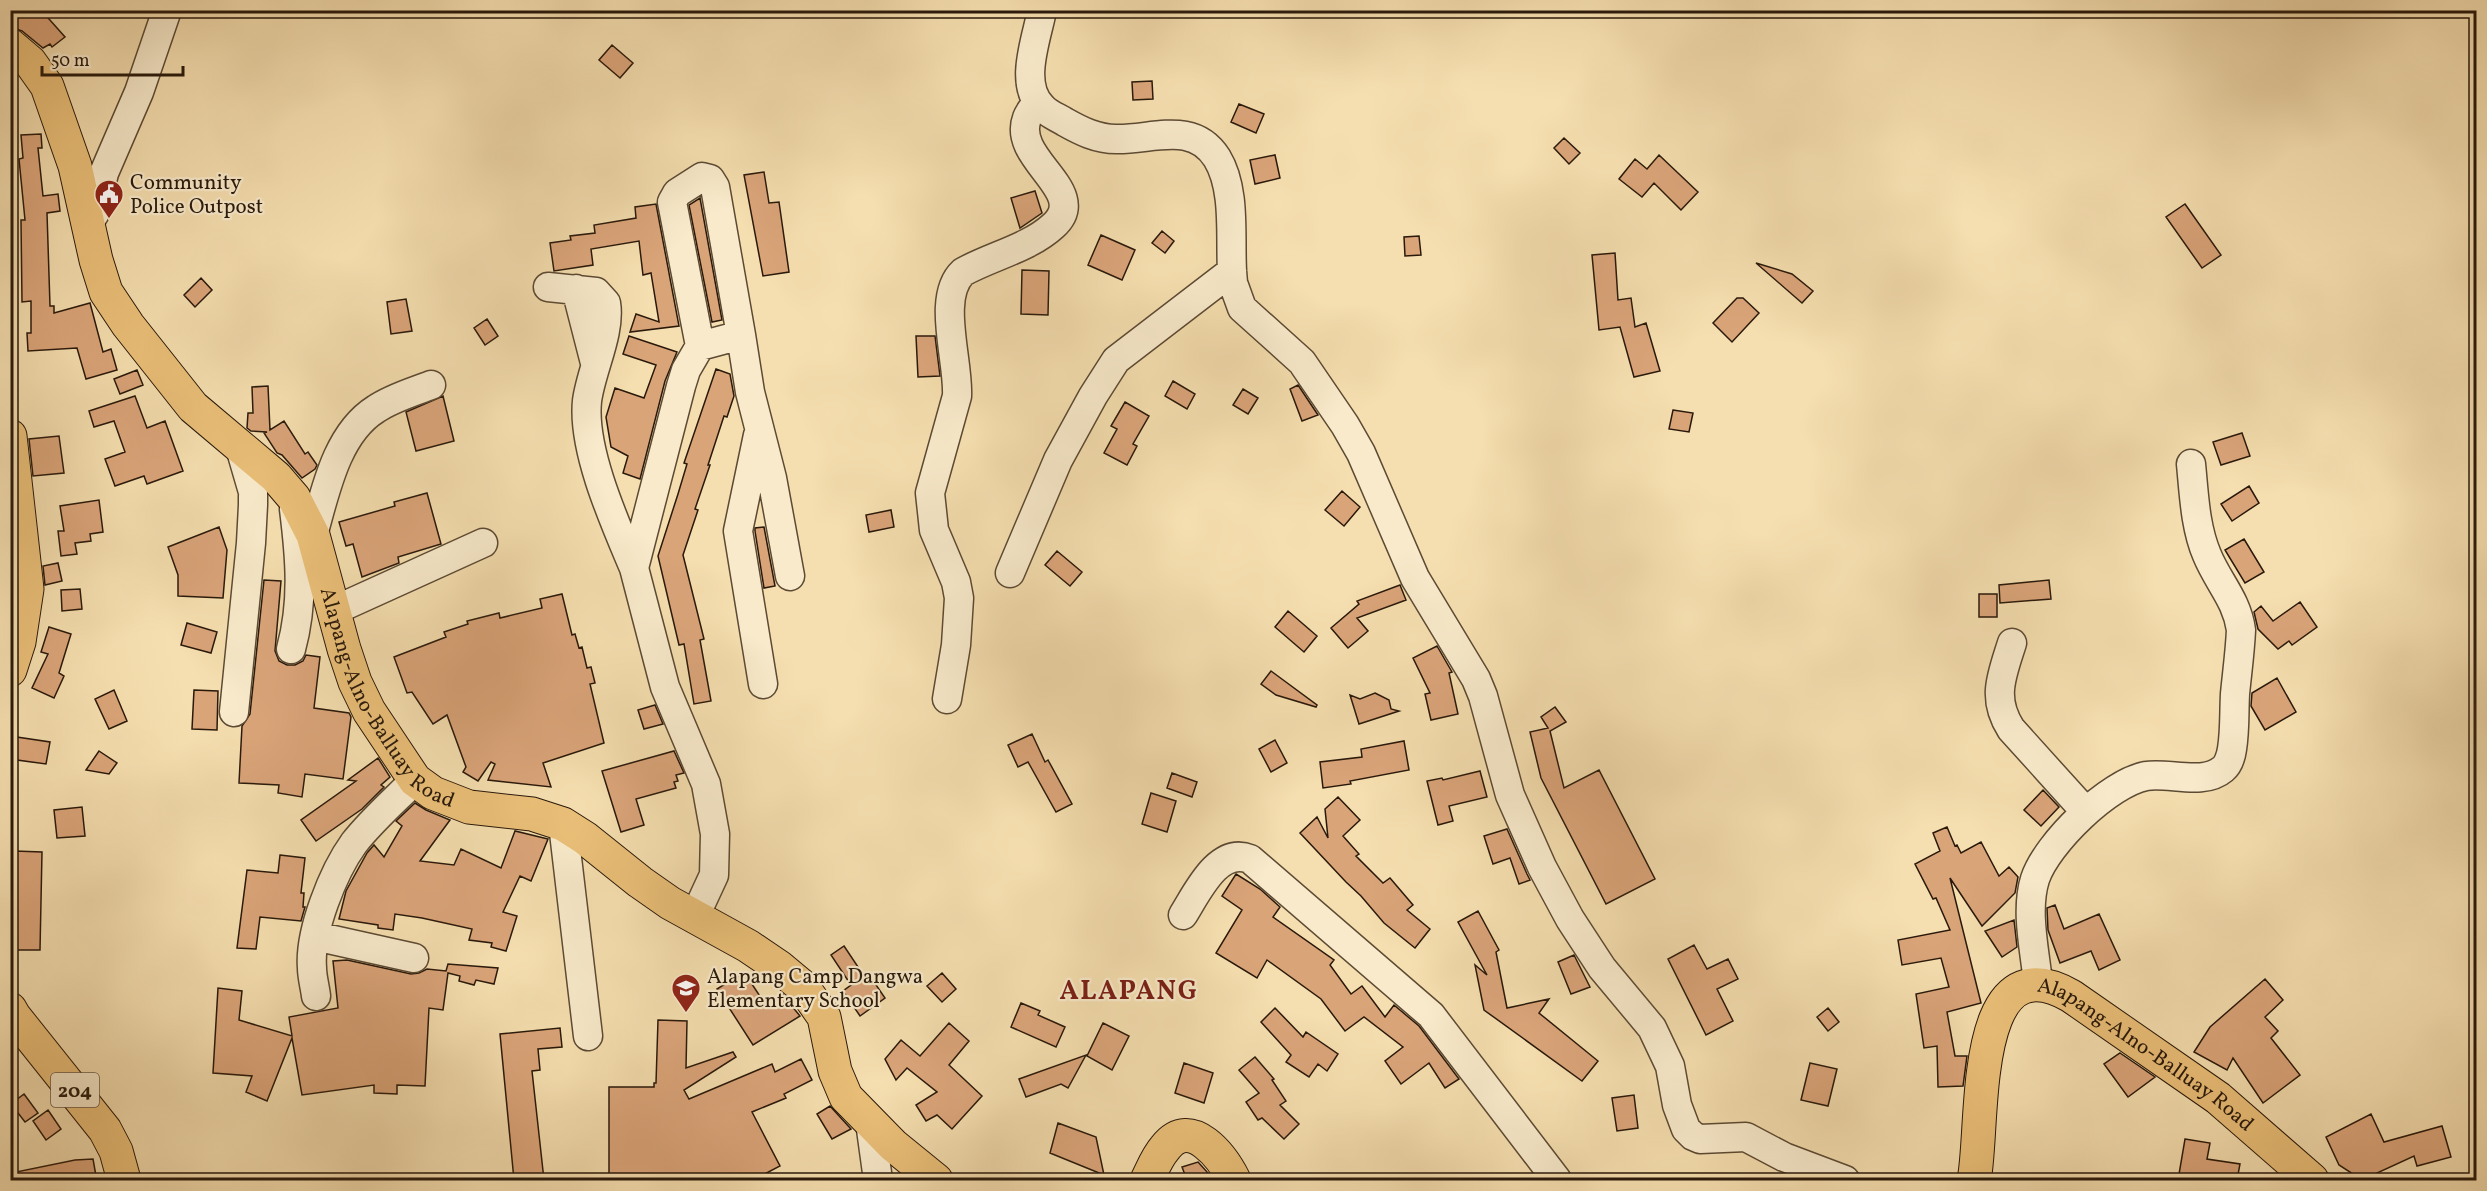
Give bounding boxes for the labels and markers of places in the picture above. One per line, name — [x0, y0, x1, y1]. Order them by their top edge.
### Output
place label: Community Police Outpost — [130, 169, 263, 222]
public building icon: Community Police Outpost — [93, 178, 125, 220]
place label: Alapang Camp Dangwa Elementary School — [707, 963, 923, 1016]
school or university icon: Alapang Camp Dangwa Elementary School — [670, 972, 702, 1014]

